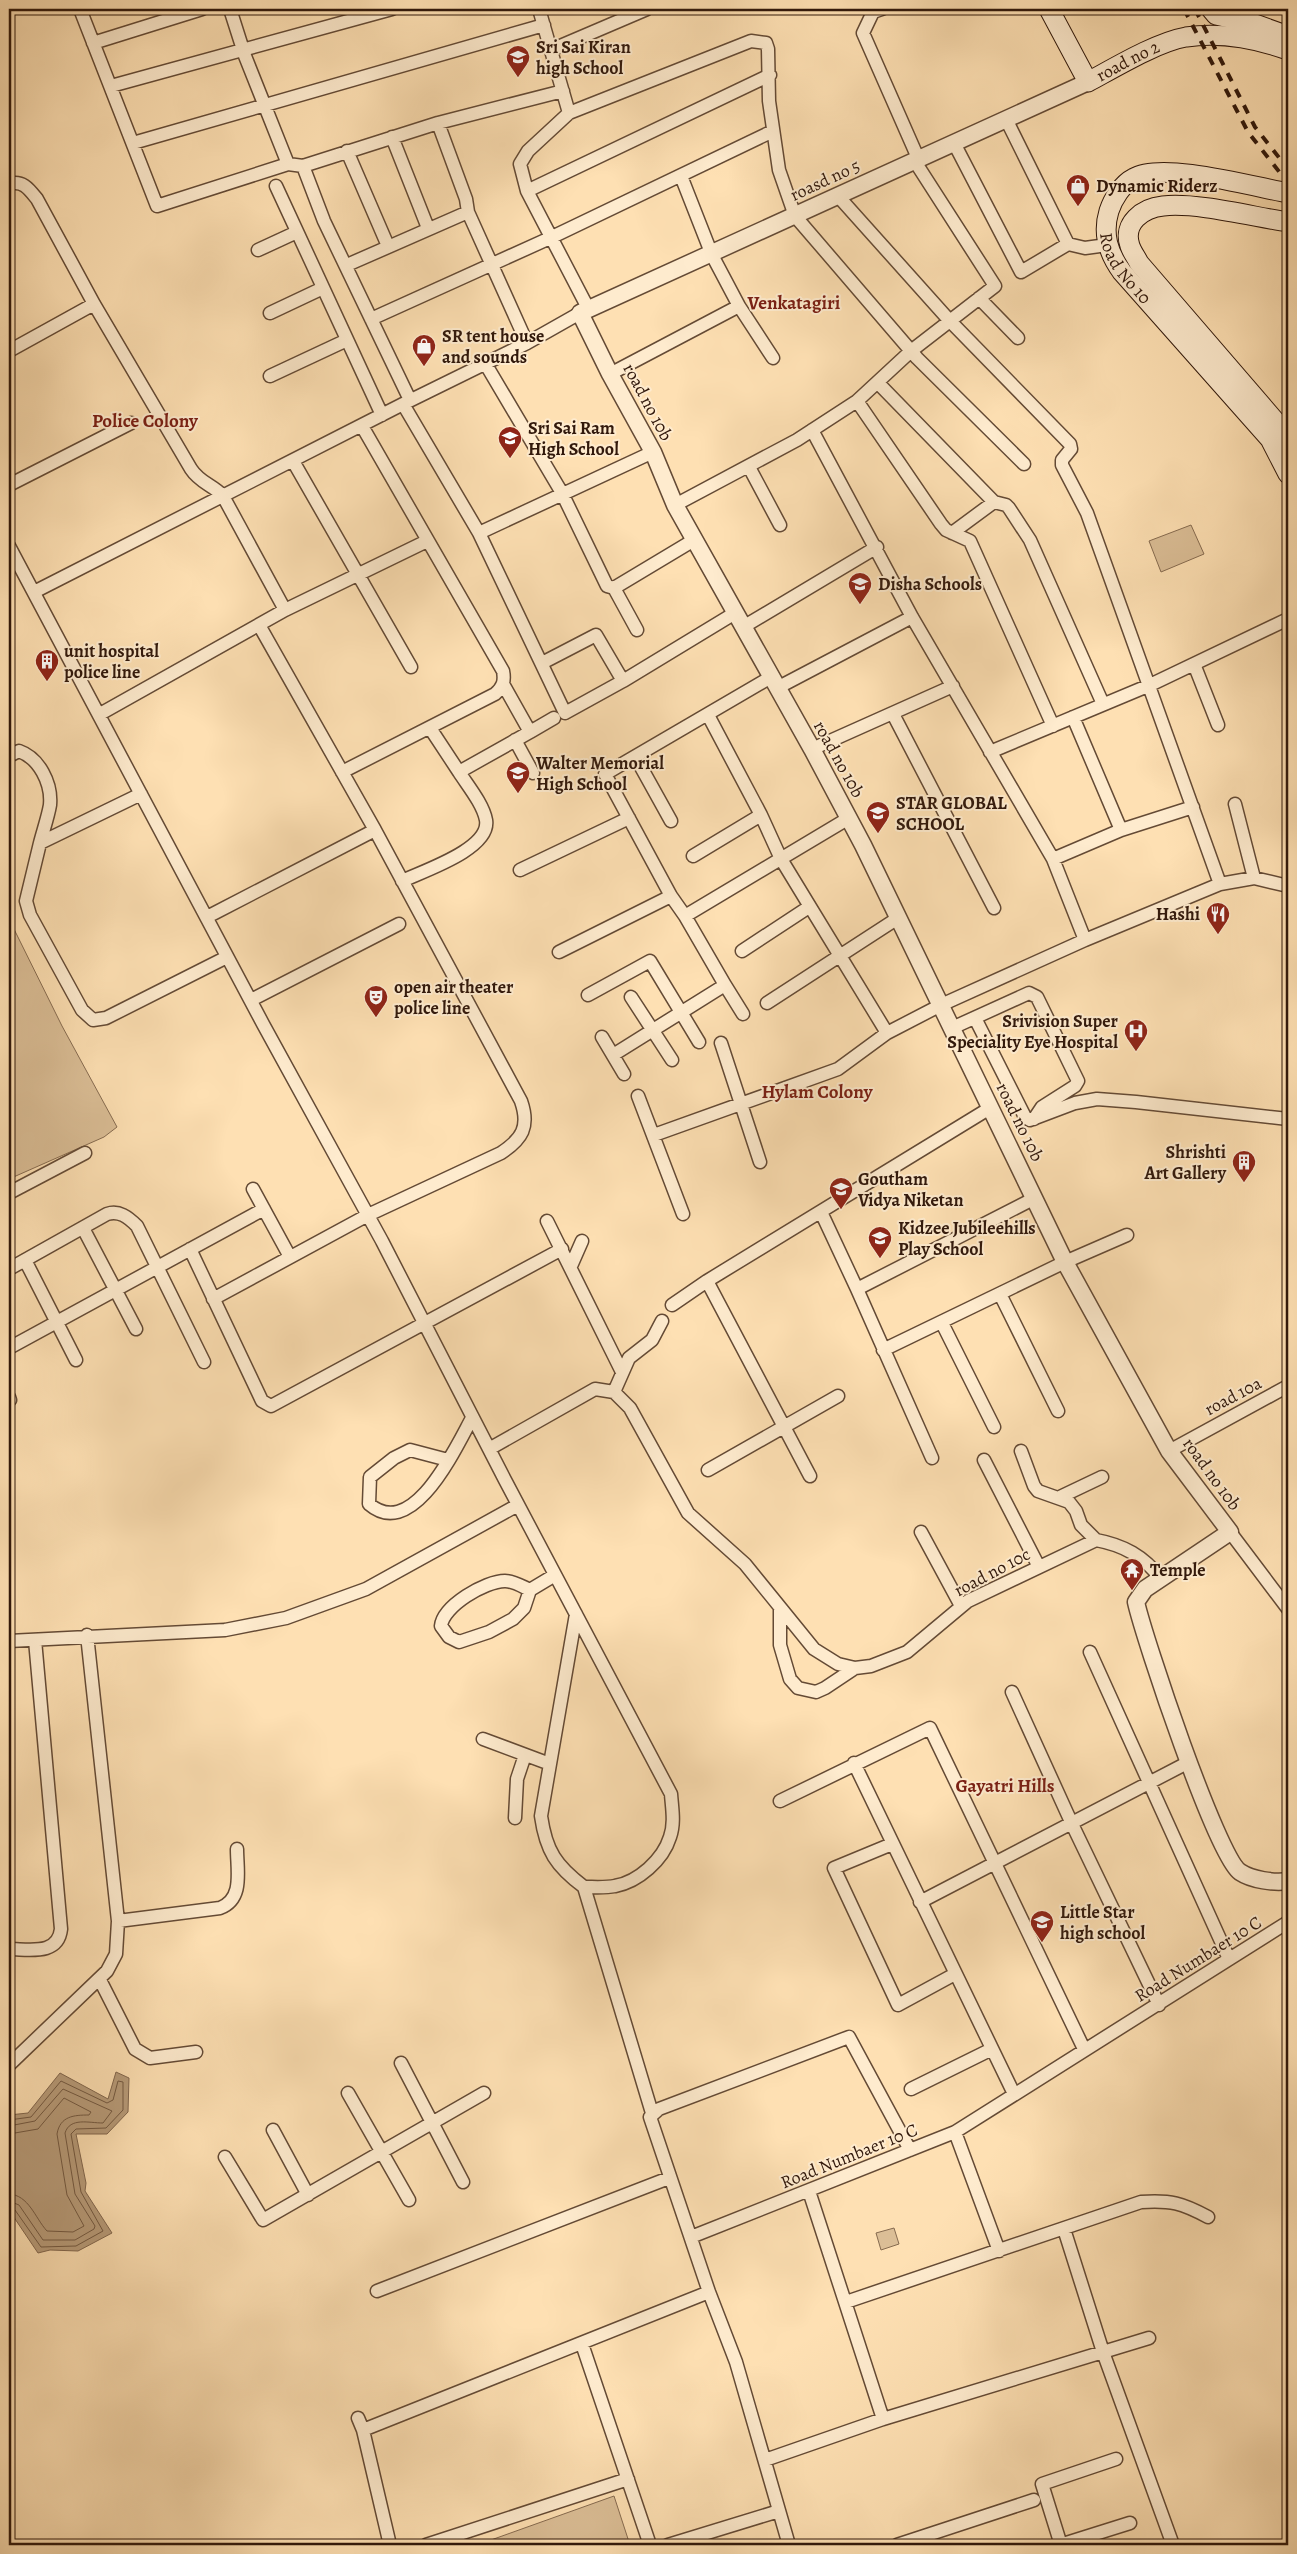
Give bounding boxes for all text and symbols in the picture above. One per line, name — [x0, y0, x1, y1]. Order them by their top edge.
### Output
street label: road no 2 — [1092, 34, 1164, 87]
place label: Sri Sai Kiran high School — [536, 35, 631, 80]
school or university icon: Sri Sai Kiran high School — [505, 44, 531, 78]
street label: roasd no 5 — [786, 153, 864, 207]
shop icon: Dynamic Riderz — [1065, 173, 1091, 207]
place label: Dynamic Riderz — [1096, 174, 1217, 198]
street label: Road No 10 — [1094, 231, 1157, 309]
district label: Venkatagiri — [747, 290, 841, 316]
place label: SR tent house and sounds — [442, 324, 544, 369]
shop icon: SR tent house and sounds — [411, 333, 437, 367]
street label: road no 10b — [618, 359, 678, 445]
district label: Police Colony — [92, 408, 199, 434]
place label: Sri Sai Ram High School — [528, 416, 619, 461]
school or university icon: Sri Sai Ram High School — [497, 425, 523, 459]
school or university icon: Disha Schools — [847, 571, 873, 605]
place label: Disha Schools — [878, 572, 982, 596]
place label: unit hospital police line — [64, 639, 159, 684]
building icon: unit hospital police line — [34, 648, 60, 682]
street label: road no 10b — [808, 716, 870, 802]
place label: Walter Memorial High School — [535, 751, 664, 796]
school or university icon: Walter Memorial High School — [505, 760, 531, 794]
place label: STAR GLOBAL SCHOOL — [896, 791, 1007, 836]
school or university icon: STAR GLOBAL SCHOOL — [865, 800, 891, 834]
restaurant icon: Hashi — [1205, 901, 1231, 935]
place label: Hashi — [1156, 902, 1200, 926]
place label: open air theater police line — [394, 975, 514, 1020]
theatre icon: open air theater police line — [363, 984, 389, 1018]
place label: Srivision Super Speciality Eye Hospital — [947, 1009, 1119, 1054]
hospital icon: Srivision Super Speciality Eye Hospital — [1123, 1018, 1149, 1052]
district label: Hylam Colony — [761, 1079, 874, 1105]
street label: road no 10b — [991, 1079, 1049, 1165]
place label: Shrishti Art Gallery — [1144, 1140, 1227, 1185]
building icon: Shrishti Art Gallery — [1231, 1149, 1257, 1183]
place label: Goutham Vidya Niketan — [857, 1167, 964, 1212]
school or university icon: Goutham Vidya Niketan — [828, 1176, 854, 1210]
place label: Kidzee Jubileehills Play School — [898, 1216, 1036, 1261]
school or university icon: Kidzee Jubileehills Play School — [867, 1225, 893, 1259]
street label: road 10a — [1200, 1371, 1266, 1421]
street label: road no 10b — [1177, 1433, 1247, 1515]
street label: road no 10c — [950, 1542, 1034, 1602]
temple icon: Temple — [1119, 1557, 1145, 1591]
place label: Temple — [1150, 1558, 1206, 1582]
district label: Gayatri Hills — [955, 1773, 1055, 1799]
place label: Little Star high school — [1060, 1900, 1145, 1945]
school or university icon: Little Star high school — [1029, 1909, 1055, 1943]
street label: Road Numbaer 10 C — [1130, 1910, 1266, 2008]
street label: Road Numbaer 10 C — [777, 2118, 921, 2194]

